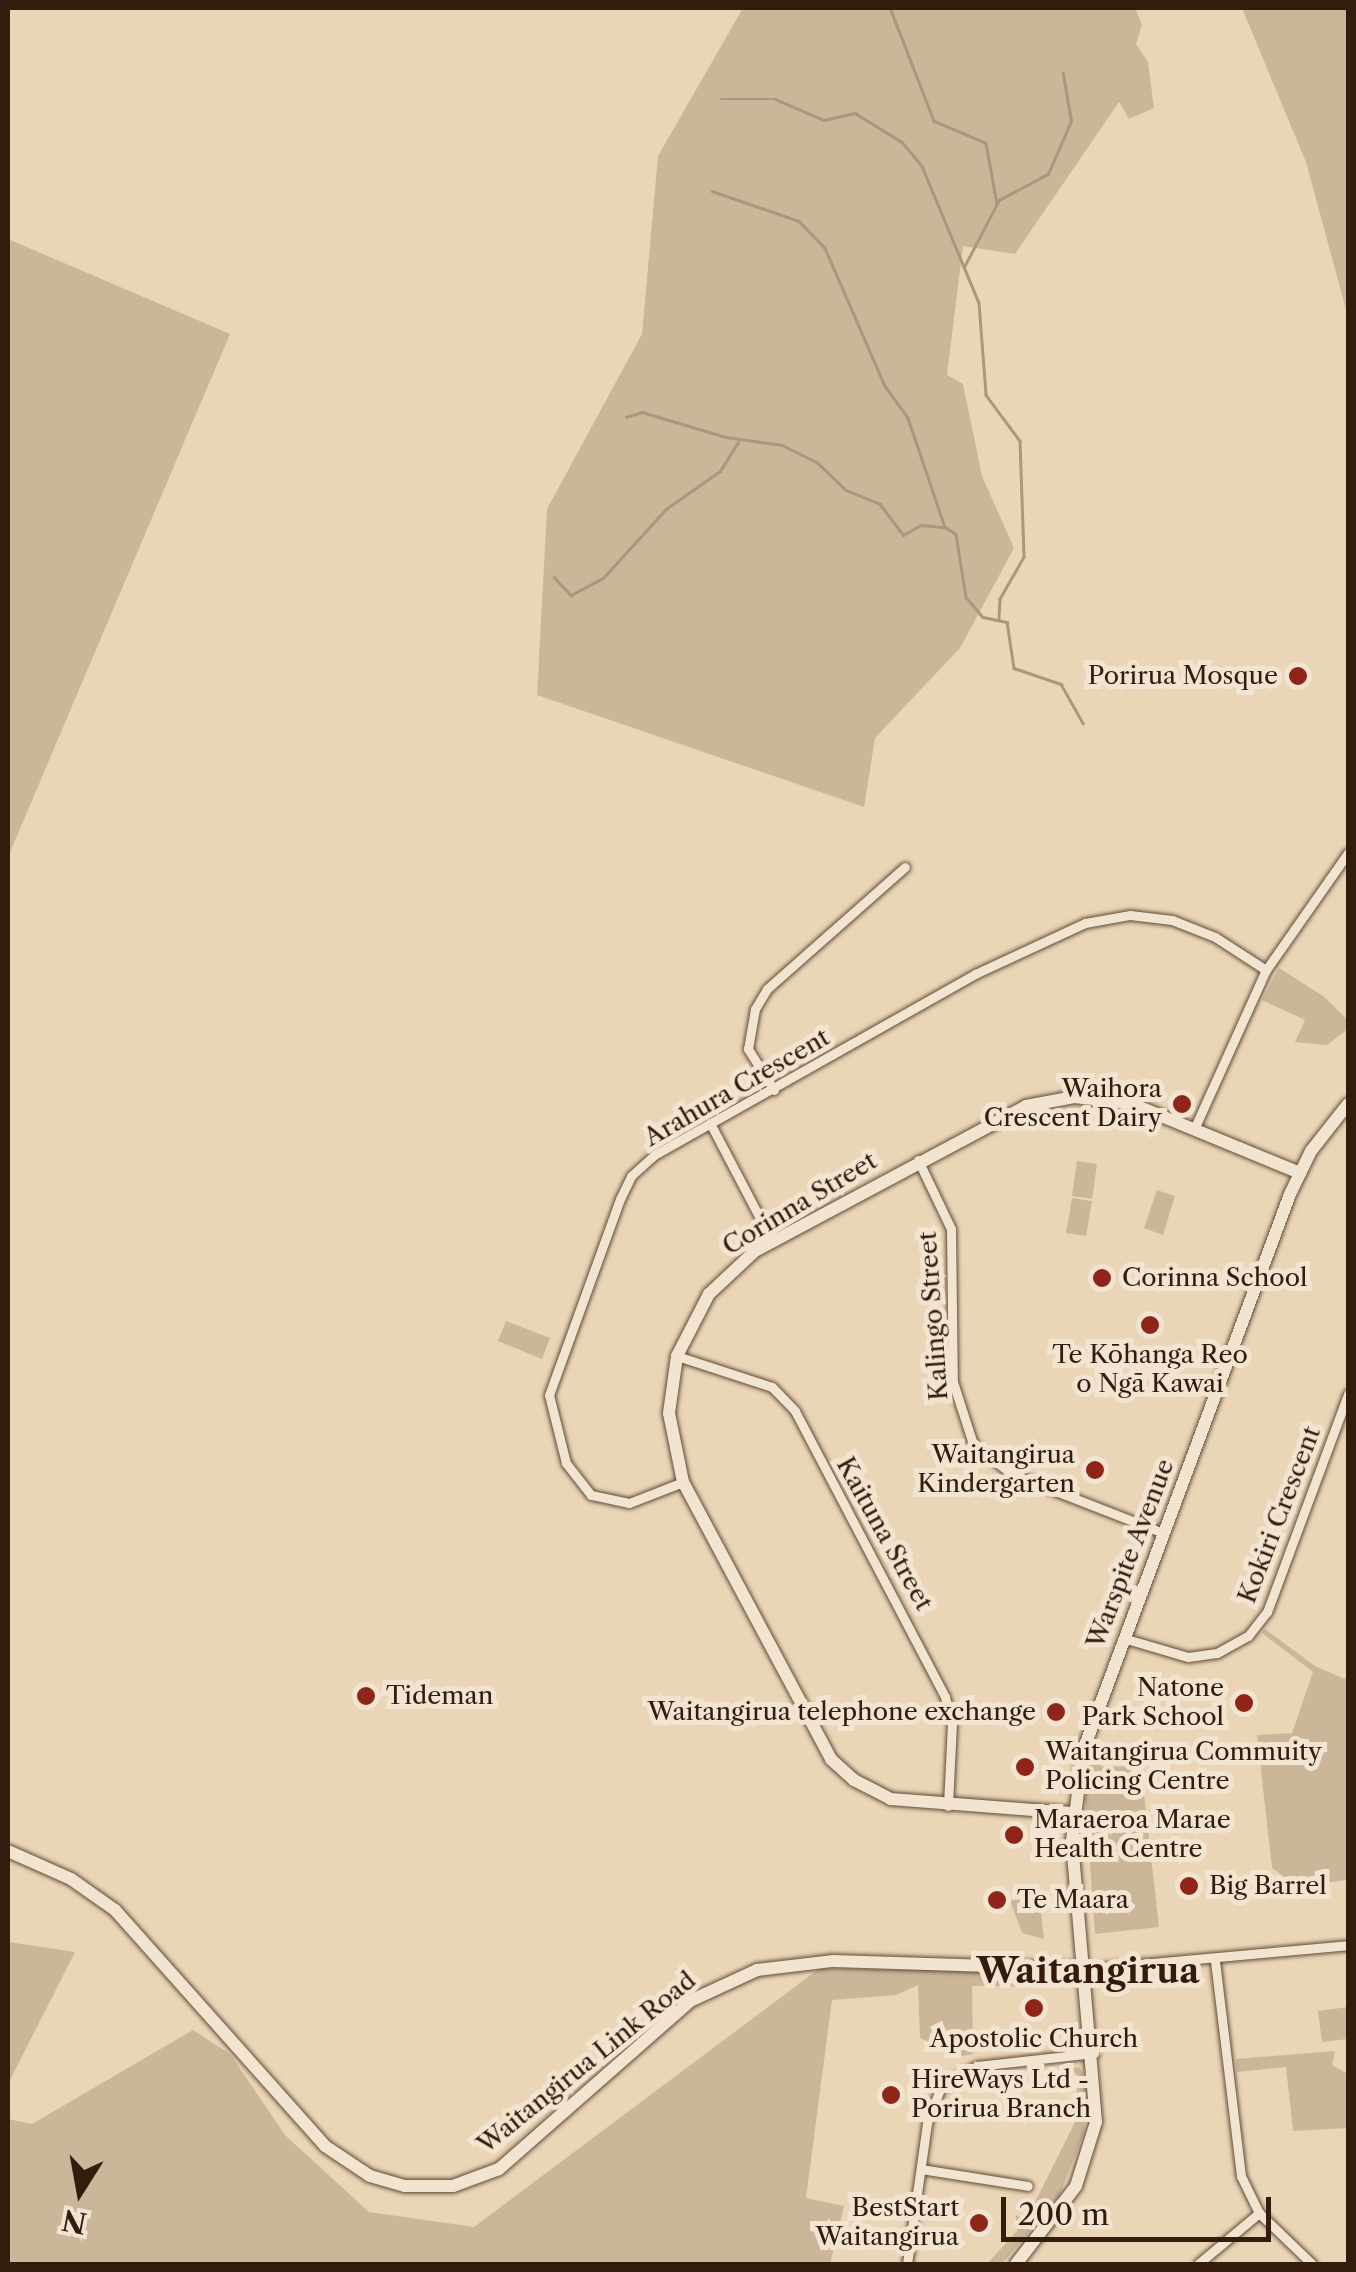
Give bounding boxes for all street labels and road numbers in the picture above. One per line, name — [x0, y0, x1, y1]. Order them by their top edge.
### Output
street label: Arahura Crescent — [639, 1023, 835, 1153]
street label: Corinna Street — [717, 1146, 883, 1262]
street label: Kalingo Street — [913, 1231, 955, 1401]
street label: Kokiri Crescent — [1233, 1422, 1327, 1608]
street label: Kaituna Street — [829, 1452, 939, 1616]
street label: Warspite Avenue — [1081, 1455, 1181, 1653]
street label: Waitangirua Link Road — [472, 1966, 702, 2160]

